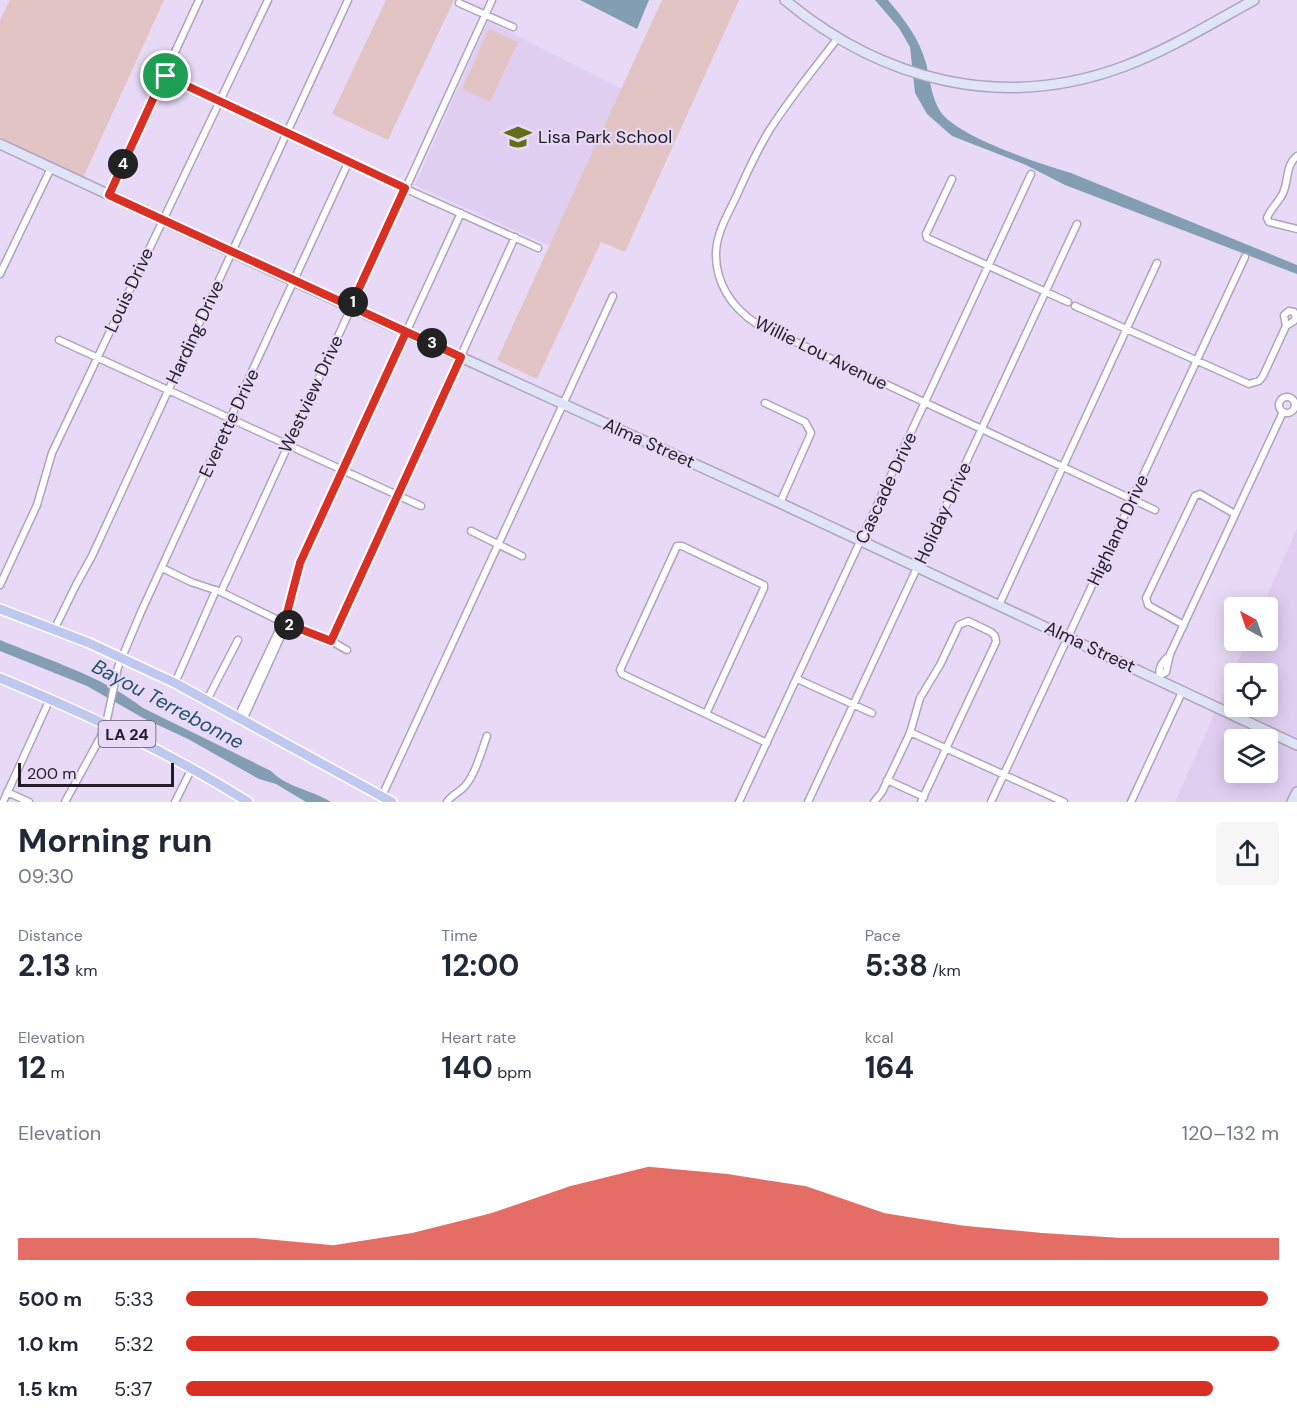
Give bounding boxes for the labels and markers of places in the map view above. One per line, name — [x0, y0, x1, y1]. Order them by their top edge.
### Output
pin — [140, 50, 191, 101]
school or university icon: Lisa Park School — [503, 122, 533, 152]
place label: Lisa Park School — [538, 125, 672, 149]
pin: 4 — [108, 149, 138, 179]
pin: 1 — [338, 287, 368, 317]
pin: 3 — [417, 328, 447, 358]
pin: 2 — [274, 610, 304, 640]

